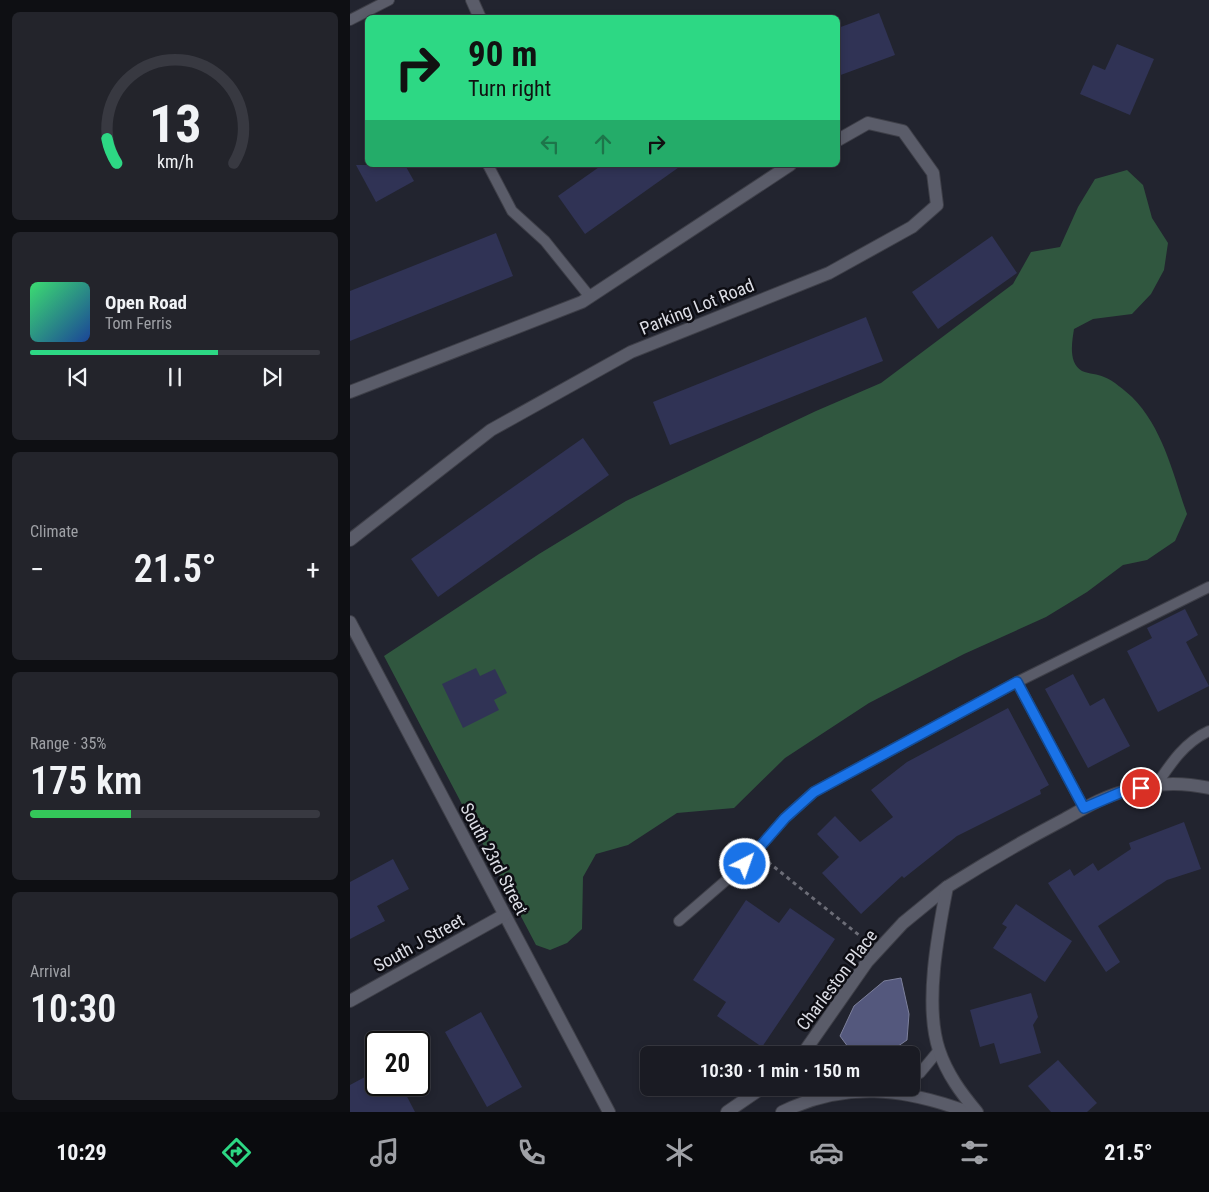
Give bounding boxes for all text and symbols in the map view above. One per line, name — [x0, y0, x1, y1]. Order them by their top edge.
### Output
text: 90 m — [468, 34, 537, 75]
icon: right — [385, 35, 450, 100]
text: Turn right — [468, 76, 551, 101]
text: 13 — [149, 94, 201, 155]
icon: left — [536, 130, 564, 158]
icon: ahead — [589, 130, 617, 158]
icon: right — [642, 130, 670, 158]
text: km/h — [157, 151, 193, 172]
street label: Parking Lot Road — [637, 274, 757, 339]
text: Open Road — [105, 291, 187, 314]
text: Tom Ferris — [105, 314, 172, 333]
icon: previous — [64, 363, 92, 391]
icon: pause — [161, 363, 189, 391]
icon: next — [258, 363, 286, 391]
text: Climate — [30, 522, 78, 541]
text: 21.5° — [134, 547, 216, 591]
text: − — [30, 553, 44, 586]
text: + — [306, 553, 320, 586]
text: Range · 35% — [30, 734, 106, 753]
text: 175 km — [30, 759, 142, 803]
pin — [1120, 767, 1162, 809]
icon: arrive — [1127, 774, 1155, 802]
street label: South 23rd Street — [456, 799, 533, 918]
position arrow — [718, 837, 770, 889]
street label: South J Street — [370, 909, 468, 976]
street label: Charleston Place — [792, 925, 881, 1034]
text: Arrival — [30, 962, 71, 981]
text: 10:30 — [30, 987, 116, 1031]
speed limit sign: 20 — [365, 1031, 430, 1096]
text: 10:30 · 1 min · 150 m — [700, 1059, 860, 1082]
icon: directions — [219, 1135, 254, 1170]
icon: music — [367, 1135, 402, 1170]
icon: phone — [514, 1135, 549, 1170]
icon: climate — [662, 1135, 697, 1170]
icon: car — [809, 1135, 844, 1170]
icon: filters — [957, 1135, 992, 1170]
text: 10:29 — [56, 1140, 107, 1165]
text: 21.5° — [1104, 1140, 1153, 1165]

